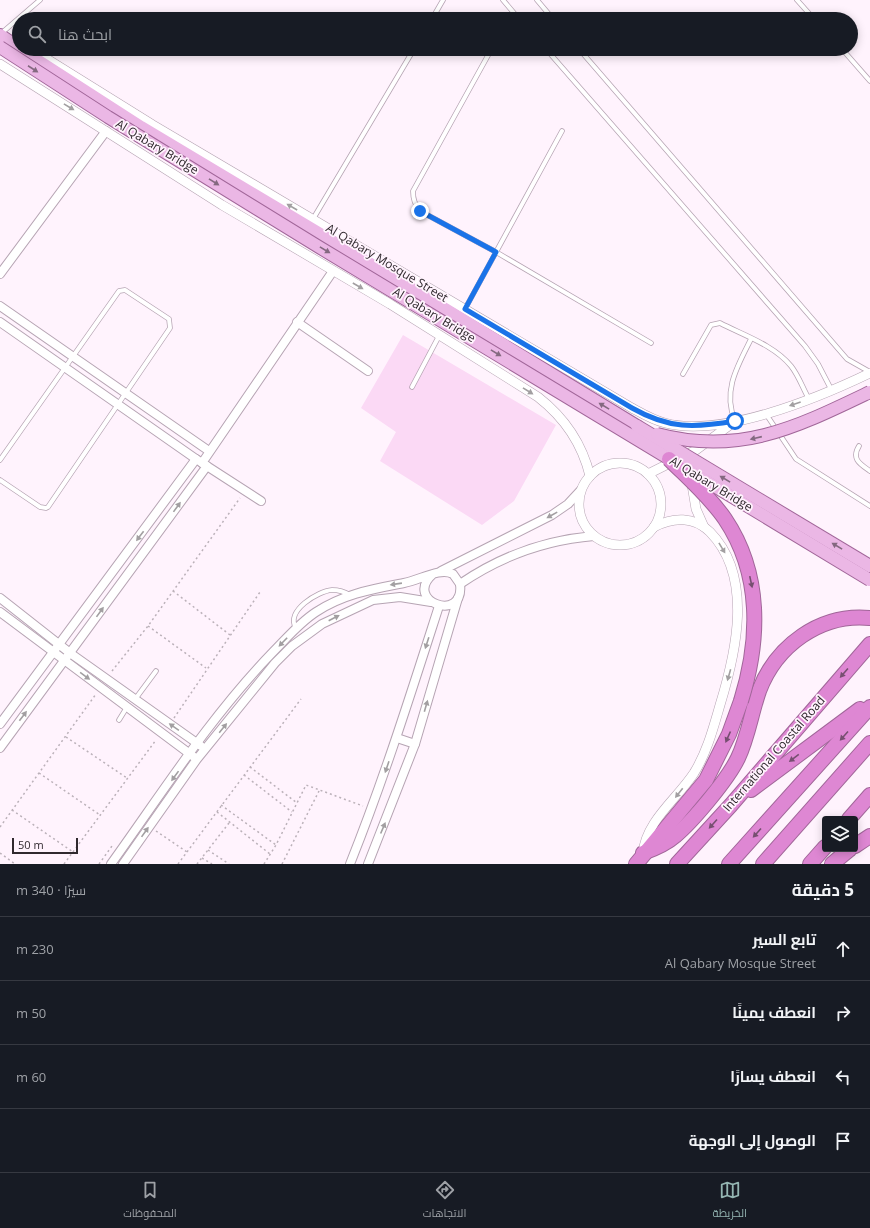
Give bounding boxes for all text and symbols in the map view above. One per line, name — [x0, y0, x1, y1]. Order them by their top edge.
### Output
search box — [12, 12, 858, 56]
icon: search — [26, 23, 48, 45]
text: ابحث هنا — [58, 24, 112, 44]
one-way arrow — [27, 65, 39, 72]
one-way arrow — [63, 104, 75, 111]
street label: Al Qabary Bridge — [113, 115, 202, 178]
one-way arrow — [208, 179, 220, 186]
route end — [411, 202, 429, 220]
one-way arrow — [286, 204, 298, 211]
street label: Al Qabary Mosque Street — [323, 219, 451, 306]
one-way arrow — [319, 247, 331, 254]
one-way arrow — [352, 282, 364, 289]
street label: Al Qabary Bridge — [390, 283, 479, 346]
one-way arrow — [490, 349, 502, 356]
one-way arrow — [523, 387, 533, 395]
one-way arrow — [599, 402, 609, 410]
one-way arrow — [789, 402, 801, 408]
route start — [726, 412, 744, 430]
one-way arrow — [750, 435, 762, 441]
street label: Al Qabary Bridge — [667, 452, 756, 515]
one-way arrow — [720, 475, 730, 483]
one-way arrow — [173, 502, 181, 512]
one-way arrow — [546, 512, 558, 518]
one-way arrow — [136, 530, 144, 541]
one-way arrow — [832, 542, 842, 550]
one-way arrow — [718, 543, 726, 553]
one-way arrow — [749, 576, 755, 589]
one-way arrow — [390, 581, 402, 587]
one-way arrow — [96, 606, 105, 617]
one-way arrow — [328, 615, 340, 621]
one-way arrow — [278, 637, 288, 647]
one-way arrow — [424, 637, 430, 649]
one-way arrow — [840, 668, 849, 678]
one-way arrow — [726, 669, 732, 681]
one-way arrow — [79, 672, 90, 680]
street label: International Coastal Road — [719, 692, 829, 815]
one-way arrow — [424, 699, 430, 712]
one-way arrow — [19, 711, 27, 722]
one-way arrow — [169, 723, 179, 731]
one-way arrow — [219, 723, 227, 734]
one-way arrow — [839, 731, 849, 741]
one-way arrow — [724, 732, 730, 744]
one-way arrow — [788, 754, 799, 763]
one-way arrow — [383, 761, 389, 773]
one-way arrow — [171, 770, 179, 781]
one-way arrow — [675, 788, 683, 799]
map controls — [822, 816, 858, 852]
button: layers — [822, 816, 858, 852]
one-way arrow — [708, 819, 718, 829]
one-way arrow — [380, 822, 386, 834]
one-way arrow — [141, 827, 150, 838]
one-way arrow — [753, 828, 762, 838]
scale bar — [12, 836, 78, 855]
text: 50 m — [18, 837, 44, 852]
text: 5 دقيقة — [792, 878, 854, 901]
text: سيرًا · 340 m — [16, 881, 86, 899]
text: تابع السير — [752, 929, 816, 949]
icon: ahead — [832, 938, 854, 960]
text: 230 m — [16, 940, 54, 958]
text: Al Qabary Mosque Street — [665, 954, 816, 972]
text: انعطف يمينًا — [732, 1002, 816, 1022]
icon: right — [832, 1002, 854, 1024]
text: 50 m — [16, 1004, 46, 1022]
text: انعطف يسارًا — [730, 1066, 816, 1086]
icon: left — [832, 1066, 854, 1088]
text: 60 m — [16, 1068, 46, 1086]
text: الوصول إلى الوجهة — [689, 1130, 816, 1150]
icon: arrive — [832, 1130, 854, 1152]
tab: المحفوظات — [123, 1179, 177, 1223]
tab: الاتجاهات — [423, 1179, 466, 1223]
tab: الخريطة — [713, 1179, 747, 1223]

